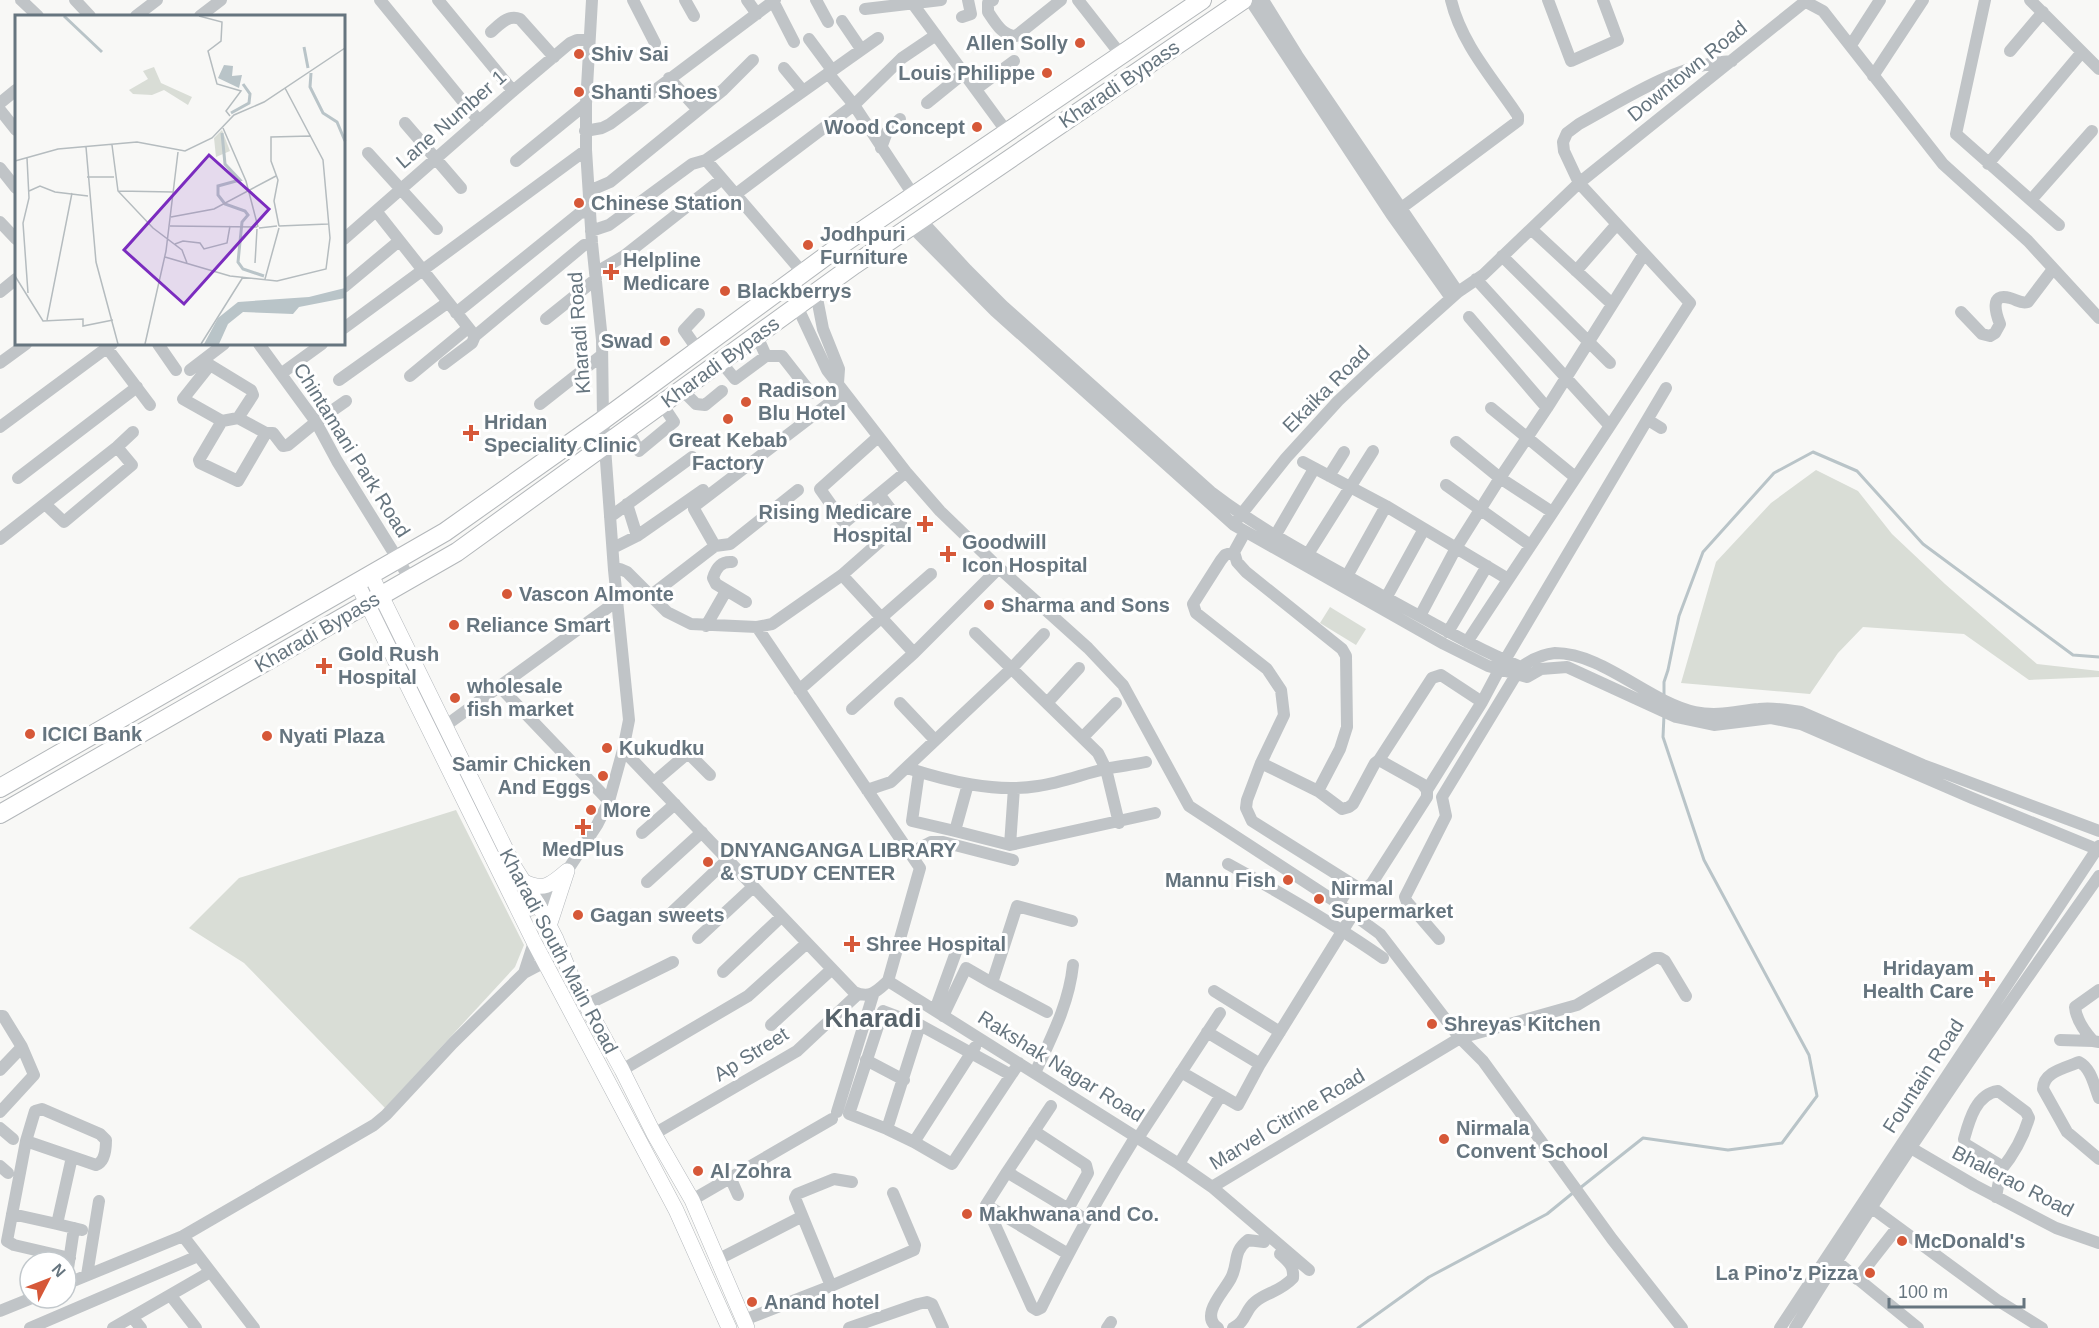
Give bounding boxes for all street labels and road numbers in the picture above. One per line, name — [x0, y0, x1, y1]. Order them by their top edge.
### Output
street label: Downtown Road — [1623, 16, 1751, 126]
street label: Kharadi Bypass — [1055, 36, 1183, 132]
street label: Lane Number 1 — [392, 65, 510, 173]
street label: Kharadi Road — [564, 271, 594, 395]
street label: Kharadi Bypass — [657, 312, 783, 412]
street label: Ekaika Road — [1278, 341, 1374, 437]
street label: Chintamani Park Road — [289, 359, 415, 541]
street label: Kharadi Bypass — [251, 587, 383, 677]
street label: Kharadi South Main Road — [496, 845, 622, 1057]
street label: Rakshak Nagar Road — [974, 1006, 1148, 1126]
street label: Fountain Road — [1878, 1015, 1968, 1137]
street label: Ap Street — [710, 1022, 793, 1085]
street label: Marvel Citrine Road — [1206, 1064, 1368, 1174]
street label: Bhalerao Road — [1949, 1141, 2077, 1221]

